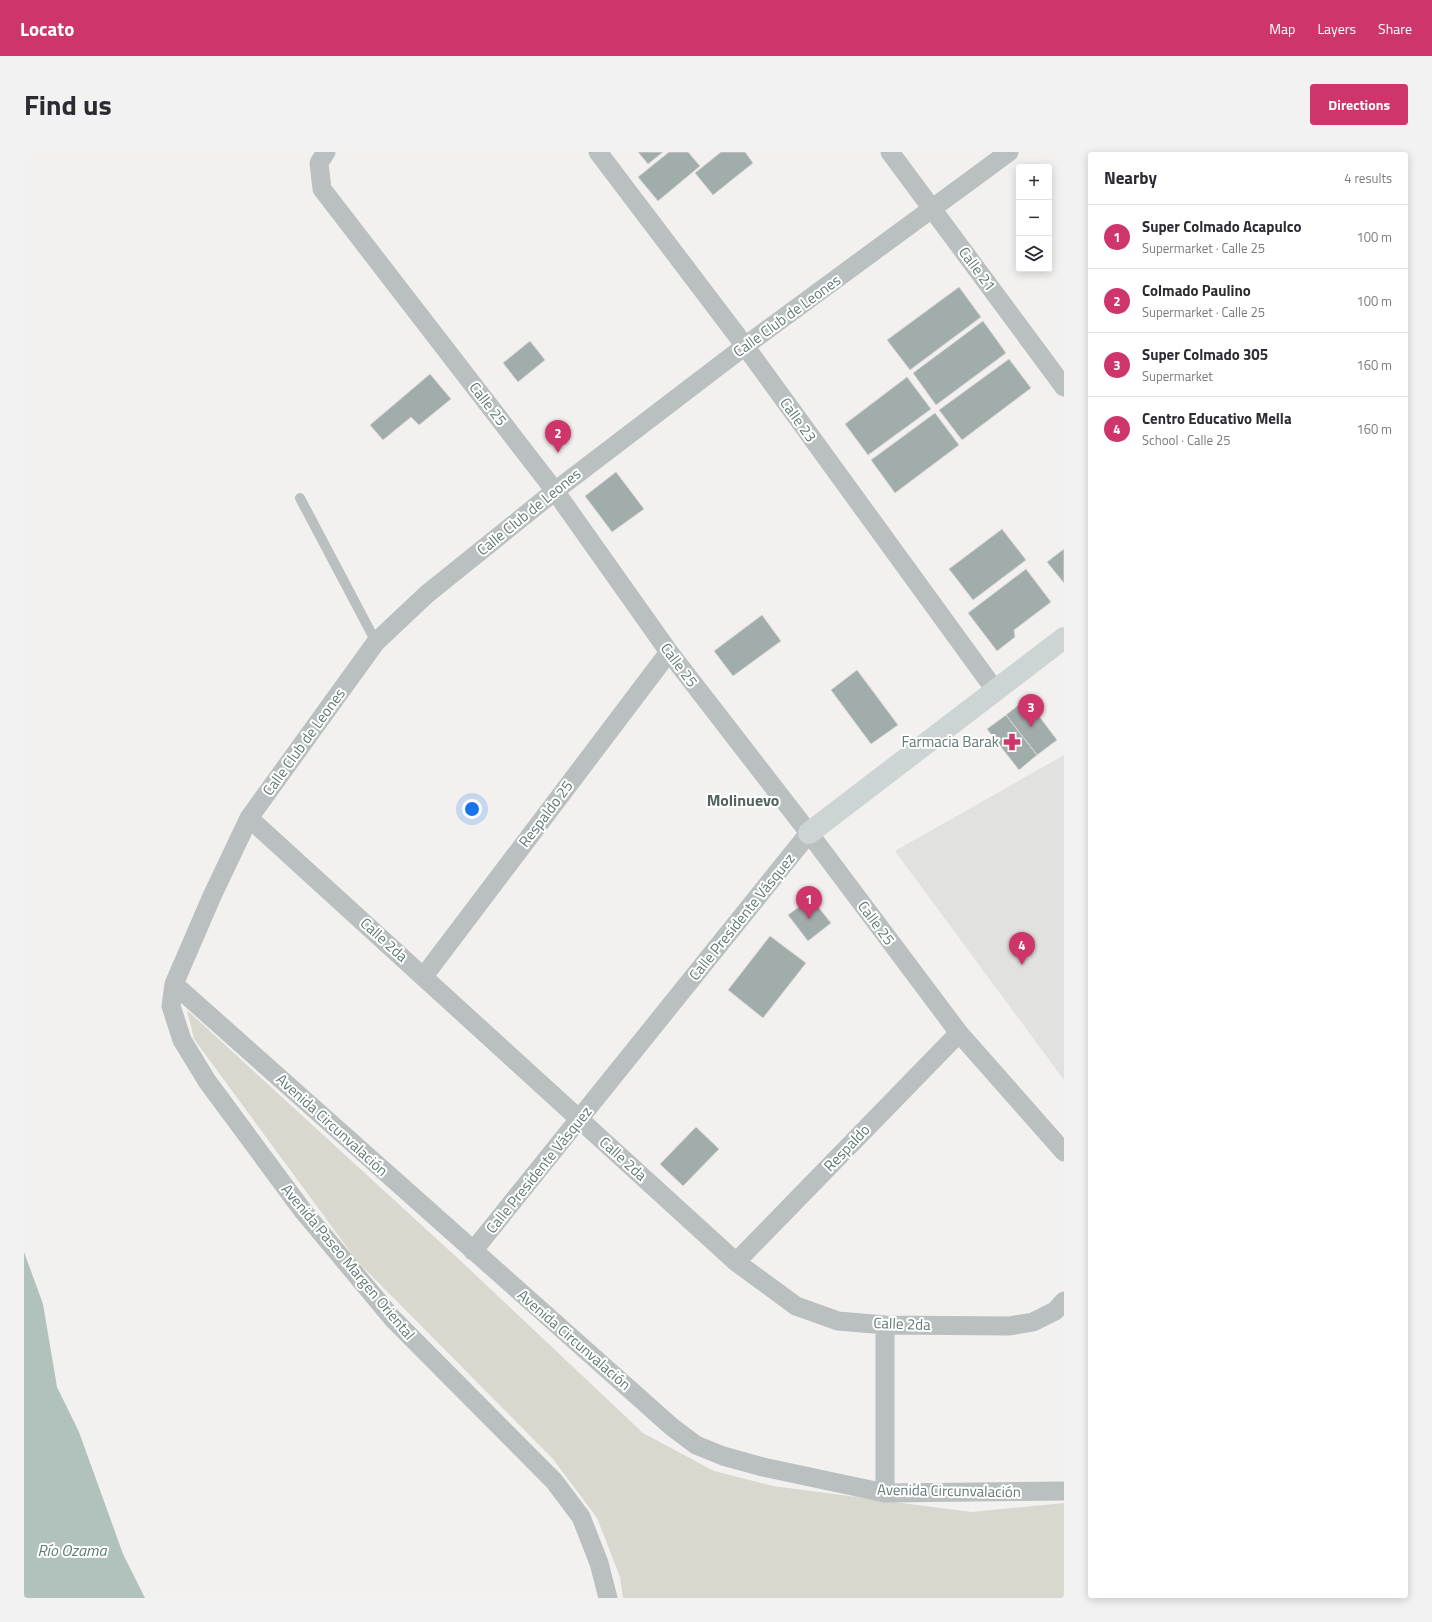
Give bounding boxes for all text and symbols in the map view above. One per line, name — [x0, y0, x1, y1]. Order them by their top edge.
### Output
text: Locato — [20, 14, 74, 43]
text: Map — [1269, 18, 1295, 39]
text: Layers — [1317, 18, 1356, 39]
text: Share — [1378, 18, 1412, 39]
text: Find us — [24, 83, 112, 126]
button: Directions — [1310, 84, 1408, 125]
map controls — [1016, 164, 1052, 272]
button: + — [1016, 164, 1052, 200]
text: Nearby — [1104, 165, 1157, 191]
text: 4 results — [1344, 168, 1392, 188]
button: − — [1016, 200, 1052, 236]
text: Super Colmado Acapulco — [1142, 215, 1301, 238]
text: 1 — [1113, 227, 1121, 247]
text: 100 m — [1356, 227, 1392, 247]
button: layers — [1016, 236, 1052, 272]
text: Supermarket · Calle 25 — [1142, 238, 1265, 258]
street label: Calle 21 — [953, 242, 1002, 296]
street label: Calle Club de Leones — [728, 269, 845, 363]
text: Colmado Paulino — [1142, 279, 1251, 302]
text: 2 — [1113, 291, 1121, 311]
text: 100 m — [1356, 291, 1392, 311]
text: Supermarket · Calle 25 — [1142, 302, 1265, 322]
text: Super Colmado 305 — [1142, 343, 1268, 366]
text: 3 — [1113, 355, 1121, 375]
text: 160 m — [1356, 355, 1392, 375]
text: Supermarket — [1142, 366, 1213, 386]
street label: Calle 25 — [464, 377, 513, 431]
street label: Calle 23 — [774, 393, 822, 447]
text: Centro Educativo Mella — [1142, 407, 1292, 430]
text: 4 — [1113, 419, 1121, 439]
text: 160 m — [1356, 419, 1392, 439]
pin: 2 — [545, 420, 571, 453]
text: School · Calle 25 — [1142, 430, 1231, 450]
street label: Calle Club de Leones — [472, 462, 586, 561]
street label: Calle 25 — [655, 638, 704, 692]
street label: Calle Club de Leones — [257, 683, 351, 800]
pin: 3 — [1018, 694, 1044, 727]
place label: Farmacia Barak — [902, 730, 999, 753]
pharmacy icon: Farmacia Barak — [1002, 732, 1022, 752]
street label: Respaldo 25 — [513, 775, 578, 852]
district label: Molinuevo — [707, 788, 779, 812]
your location — [462, 799, 482, 819]
street label: Calle Presidente Vásquez — [683, 848, 800, 985]
pin: 1 — [796, 886, 822, 919]
street label: Calle 25 — [852, 896, 901, 950]
street label: Calle 2da — [355, 912, 414, 968]
pin: 4 — [1009, 932, 1035, 965]
street label: Avenida Circunvalación — [271, 1068, 393, 1181]
street label: Calle Presidente Vásquez — [480, 1101, 597, 1238]
street label: Respaldo — [818, 1119, 875, 1177]
street label: Calle 2da — [594, 1131, 653, 1187]
street label: Avenida Paseo Margen Oriental — [276, 1179, 421, 1345]
street label: Avenida Circunvalación — [513, 1284, 636, 1395]
street label: Calle 2da — [873, 1311, 932, 1336]
street label: Avenida Circunvalación — [877, 1478, 1021, 1503]
water label: Río Ozama — [38, 1538, 107, 1562]

